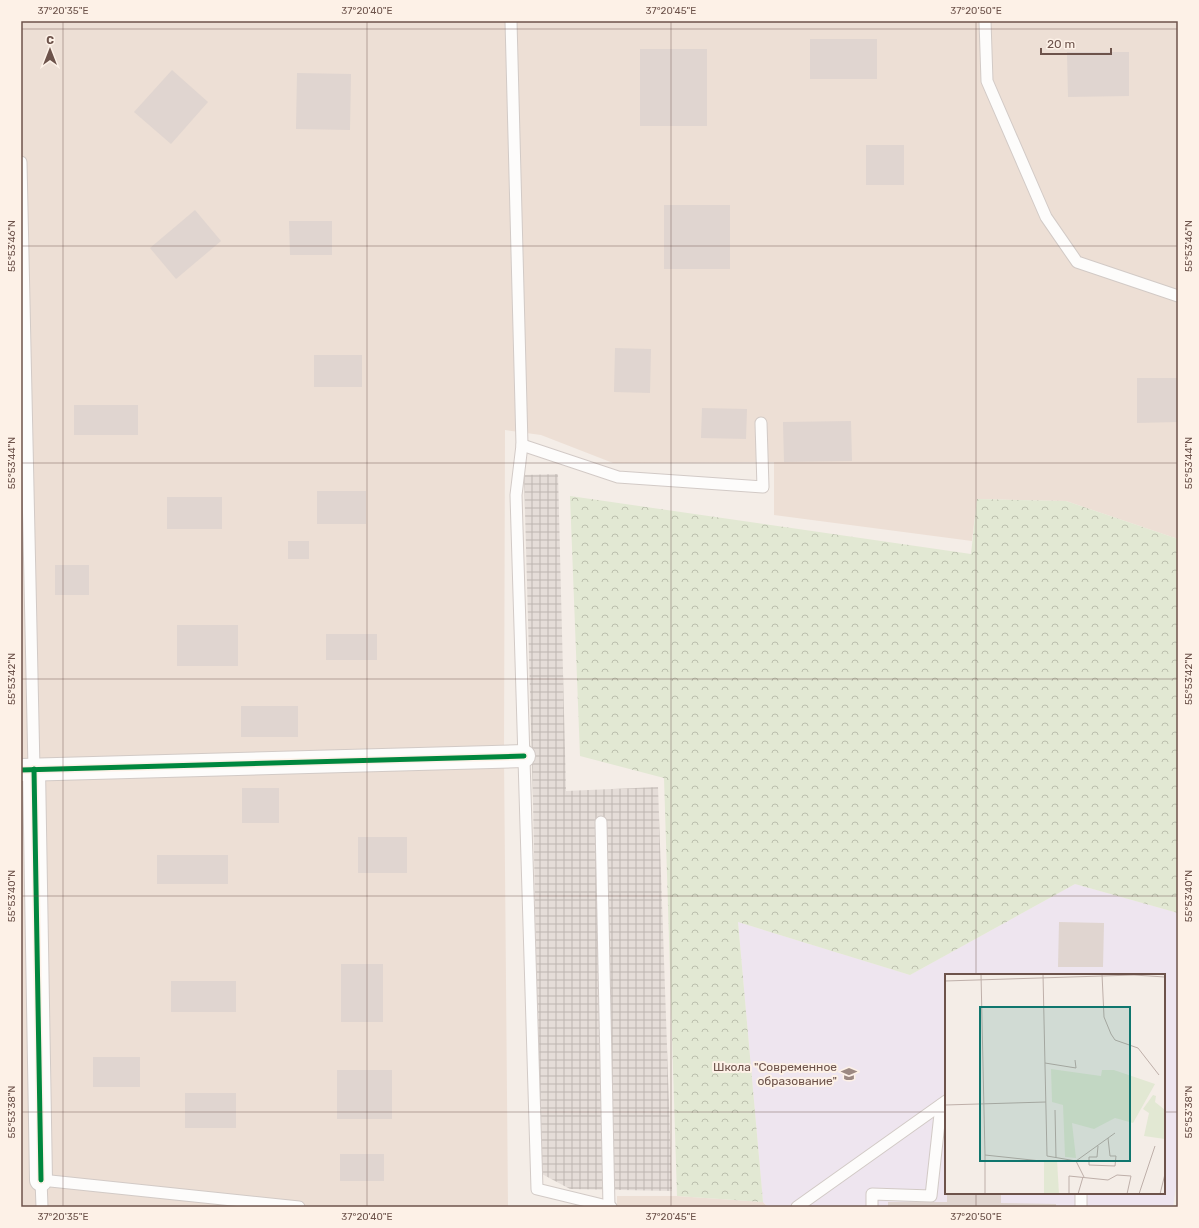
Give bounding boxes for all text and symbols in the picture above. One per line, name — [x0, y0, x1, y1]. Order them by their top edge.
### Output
text: 37°20'35"E — [37, 5, 89, 17]
text: 37°20'40"E — [341, 5, 393, 17]
text: 37°20'45"E — [646, 5, 696, 17]
text: 37°20'50"E — [950, 5, 1002, 17]
north arrow — [30, 30, 70, 70]
scale bar — [1041, 30, 1111, 56]
text: С — [46, 34, 54, 47]
text: 20 m — [1047, 37, 1075, 51]
text: 55°53'46"N — [6, 220, 18, 272]
text: 55°53'46"N — [1183, 220, 1195, 272]
text: 55°53'44"N — [6, 437, 18, 489]
text: 55°53'44"N — [1183, 437, 1195, 489]
text: 55°53'42"N — [6, 653, 18, 705]
text: 55°53'42"N — [1183, 653, 1195, 705]
text: 55°53'40"N — [6, 870, 18, 922]
text: 55°53'40"N — [1183, 870, 1195, 922]
inset map — [945, 974, 1165, 1194]
place label: Школа "Современное образование" — [713, 1060, 837, 1088]
school or university icon: Школа "Современное образование" — [840, 1065, 858, 1083]
text: 55°53'38"N — [6, 1085, 18, 1138]
text: 55°53'38"N — [1183, 1085, 1195, 1138]
text: 37°20'35"E — [37, 1211, 89, 1223]
text: 37°20'40"E — [341, 1211, 393, 1223]
text: 37°20'45"E — [646, 1211, 696, 1223]
text: 37°20'50"E — [950, 1211, 1002, 1223]

